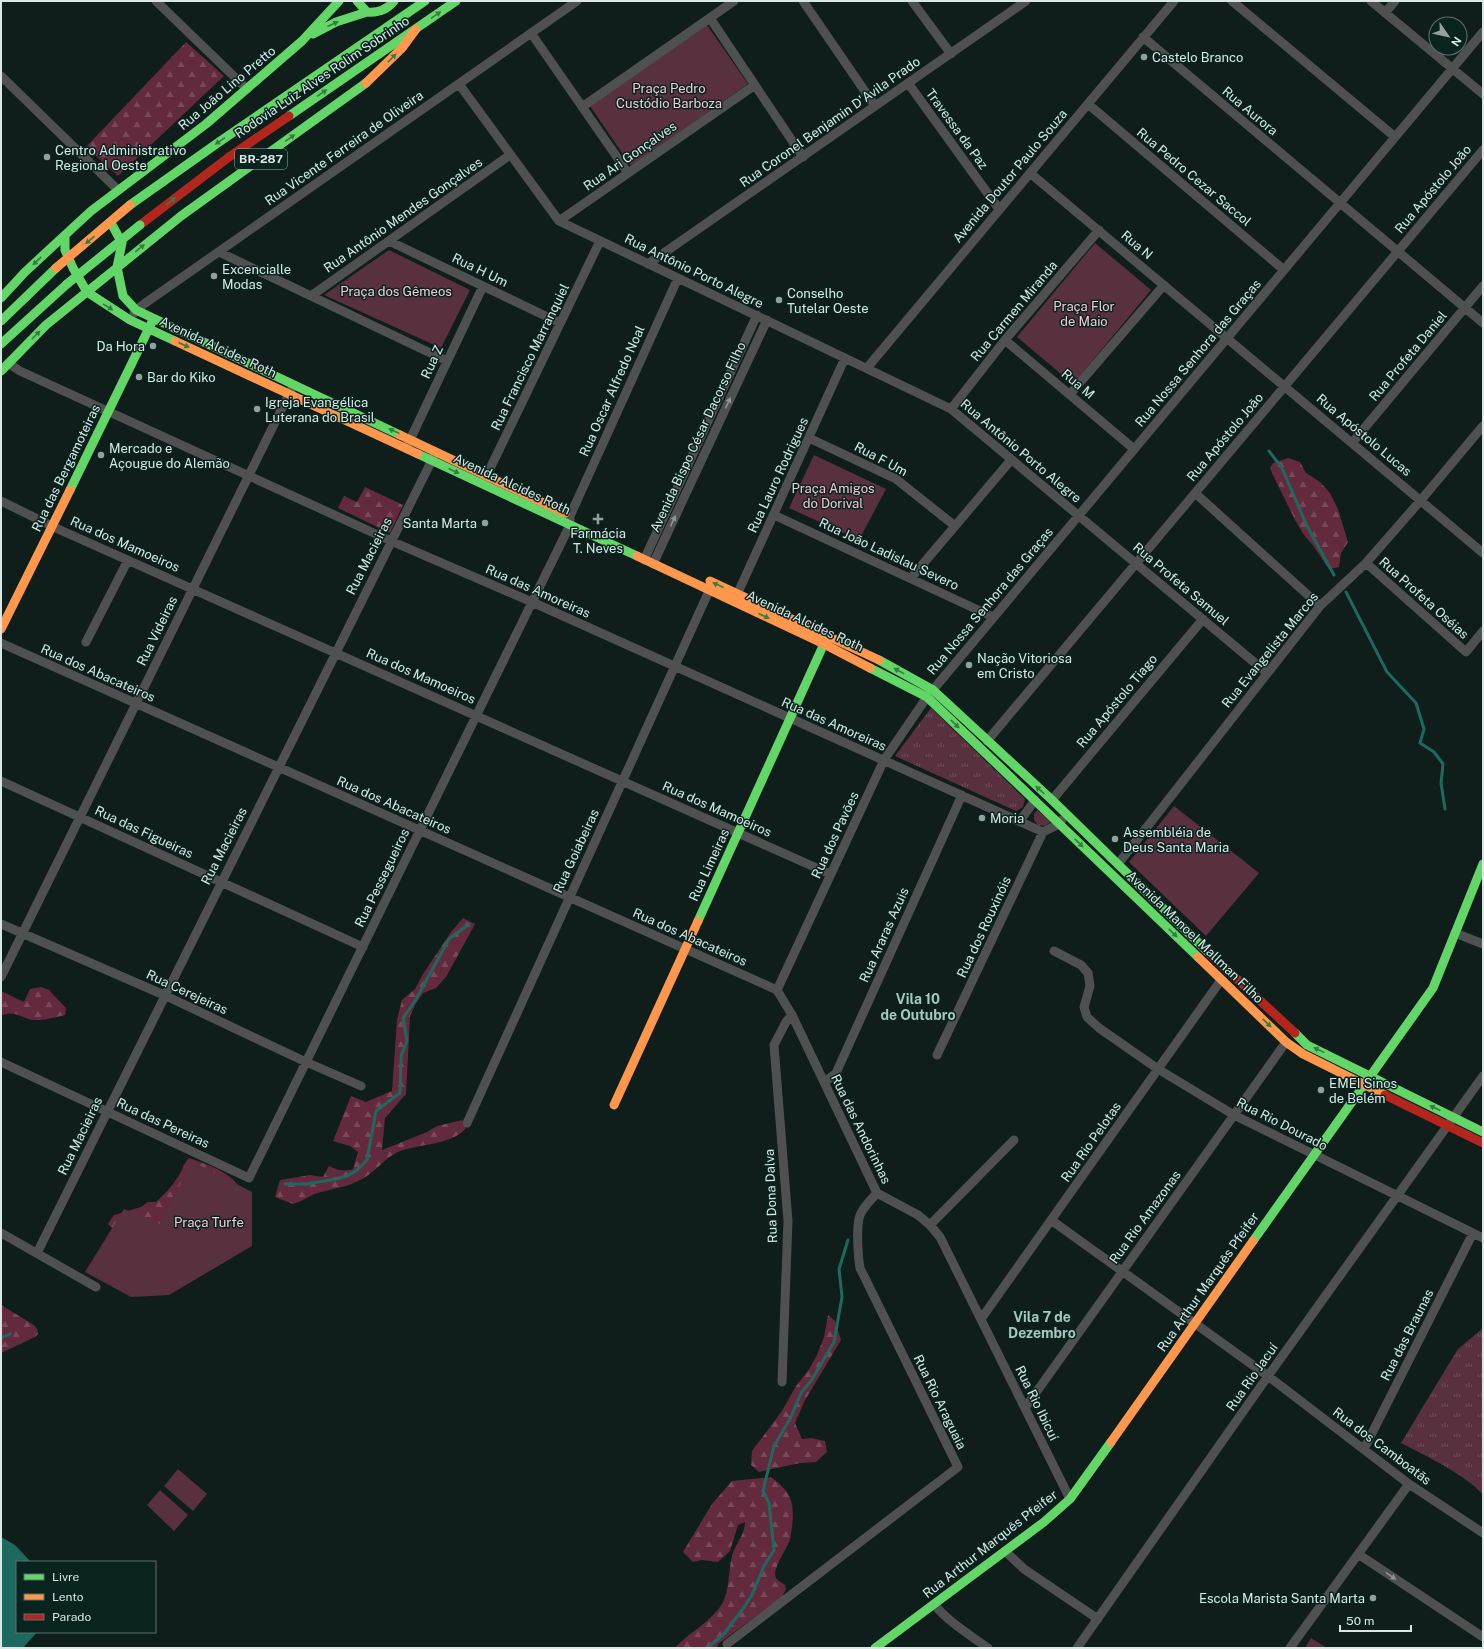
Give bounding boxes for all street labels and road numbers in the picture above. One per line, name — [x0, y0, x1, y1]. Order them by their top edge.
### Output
street label: Rodovia Luiz Alves Rolim Sobrinho — [232, 13, 412, 141]
street label: Rua João Lino Pretto — [175, 43, 279, 133]
street label: Rua Coronel Benjamin D'Avila Prado — [737, 54, 923, 190]
street label: Rua Aurora — [1219, 83, 1281, 139]
street label: Travessa da Paz — [923, 86, 991, 172]
street label: Rua Vicente Ferreira de Oliveira — [262, 87, 426, 209]
street label: Avenida Doutor Paulo Souza — [950, 106, 1070, 246]
street label: Rua Ari Gonçalves — [581, 118, 679, 194]
street label: Rua Pedro Cezar Saccol — [1134, 125, 1254, 229]
street label: Rua Apóstolo João — [1392, 142, 1474, 236]
road number: BR-287 — [235, 149, 287, 169]
street label: Rua Antônio Mendes Gonçalves — [321, 154, 485, 276]
street label: Rua N — [1118, 228, 1156, 262]
street label: Rua Antônio Porto Alegre — [622, 231, 766, 311]
street label: Rua H Um — [450, 250, 510, 290]
street label: Rua Carmen Miranda — [968, 258, 1060, 364]
street label: Rua Nossa Senhora das Graças — [1132, 276, 1264, 430]
street label: Rua Francisco Marranquiel — [488, 281, 572, 433]
street label: Rua Profeta Daniel — [1366, 308, 1450, 404]
street label: Avenida Alcides Roth — [157, 313, 279, 381]
street label: Rua Oscar Alfredo Noal — [576, 323, 648, 459]
street label: Avenida Bispo César Dacorso Filho — [647, 339, 749, 535]
street label: Rua Z — [418, 343, 446, 381]
street label: Rua M — [1059, 366, 1097, 402]
street label: Rua Apóstolo João — [1184, 390, 1266, 484]
street label: Rua Apóstolo Lucas — [1313, 391, 1415, 479]
street label: Rua Antônio Porto Alegre — [958, 396, 1084, 506]
street label: Rua das Bergamoteiras — [29, 402, 103, 534]
street label: Rua Lauro Rodrigues — [745, 415, 811, 535]
street label: Rua F Um — [852, 439, 910, 479]
street label: Avenida Alcides Roth — [451, 450, 573, 518]
street label: Rua dos Mamoeiros — [68, 513, 182, 575]
street label: Rua Macieiras — [343, 515, 395, 597]
street label: Rua João Ladislau Severo — [817, 515, 961, 593]
street label: Rua Nossa Senhora das Graças — [924, 524, 1056, 678]
street label: Rua Profeta Samuel — [1130, 540, 1232, 628]
street label: Rua Profeta Oséias — [1376, 554, 1472, 642]
street label: Rua das Amoreiras — [483, 561, 593, 621]
street label: Avenida Alcides Roth — [744, 587, 866, 655]
street label: Rua Evangelista Marcos — [1219, 589, 1321, 711]
street label: Rua Videiras — [134, 594, 180, 668]
street label: Rua dos Abacateiros — [39, 641, 157, 705]
street label: Rua dos Mamoeiros — [364, 645, 478, 707]
street label: Rua Apóstolo Tiago — [1074, 651, 1160, 751]
street label: Rua das Amoreiras — [779, 694, 889, 754]
street label: Rua dos Abacateiros — [335, 773, 453, 837]
street label: Rua dos Mamoeiros — [660, 778, 774, 840]
street label: Rua dos Pavões — [808, 789, 862, 881]
street label: Rua das Figueiras — [93, 803, 195, 861]
street label: Rua Macieiras — [198, 805, 250, 887]
street label: Rua Goiabeiras — [550, 807, 602, 895]
street label: Rua Pessegueiros — [352, 826, 412, 930]
street label: Rua Limeiras — [686, 827, 732, 903]
street label: Avenida Manoel Mallman Filho — [1124, 868, 1266, 1006]
street label: Rua dos Rouxinóis — [954, 874, 1014, 980]
street label: Rua Araras Azuis — [856, 885, 912, 985]
street label: Rua dos Abacateiros — [631, 905, 749, 969]
street label: Rua Cerejeiras — [144, 967, 230, 1017]
street label: Rua das Andorinhas — [828, 1072, 894, 1186]
street label: Rua Macieiras — [55, 1095, 105, 1177]
street label: Rua das Pereiras — [114, 1095, 212, 1151]
street label: Rua Rio Dourado — [1234, 1095, 1330, 1153]
street label: Rua Rio Pelotas — [1058, 1099, 1124, 1185]
street label: Rua Dona Dalva — [762, 1149, 780, 1243]
street label: Rua Rio Amazonas — [1106, 1168, 1184, 1266]
street label: Rua Arthur Marquês Pfeifer — [1154, 1209, 1262, 1355]
street label: Rua das Braunas — [1377, 1287, 1437, 1383]
street label: Rua Rio Jacuí — [1223, 1340, 1281, 1414]
street label: Rua Rio Araguaia — [911, 1352, 969, 1452]
street label: Rua Rio Ibicuí — [1012, 1363, 1062, 1444]
street label: Rua dos Camboatãs — [1330, 1404, 1434, 1488]
street label: Rua Arthur Marquês Pfeifer — [920, 1487, 1060, 1601]

